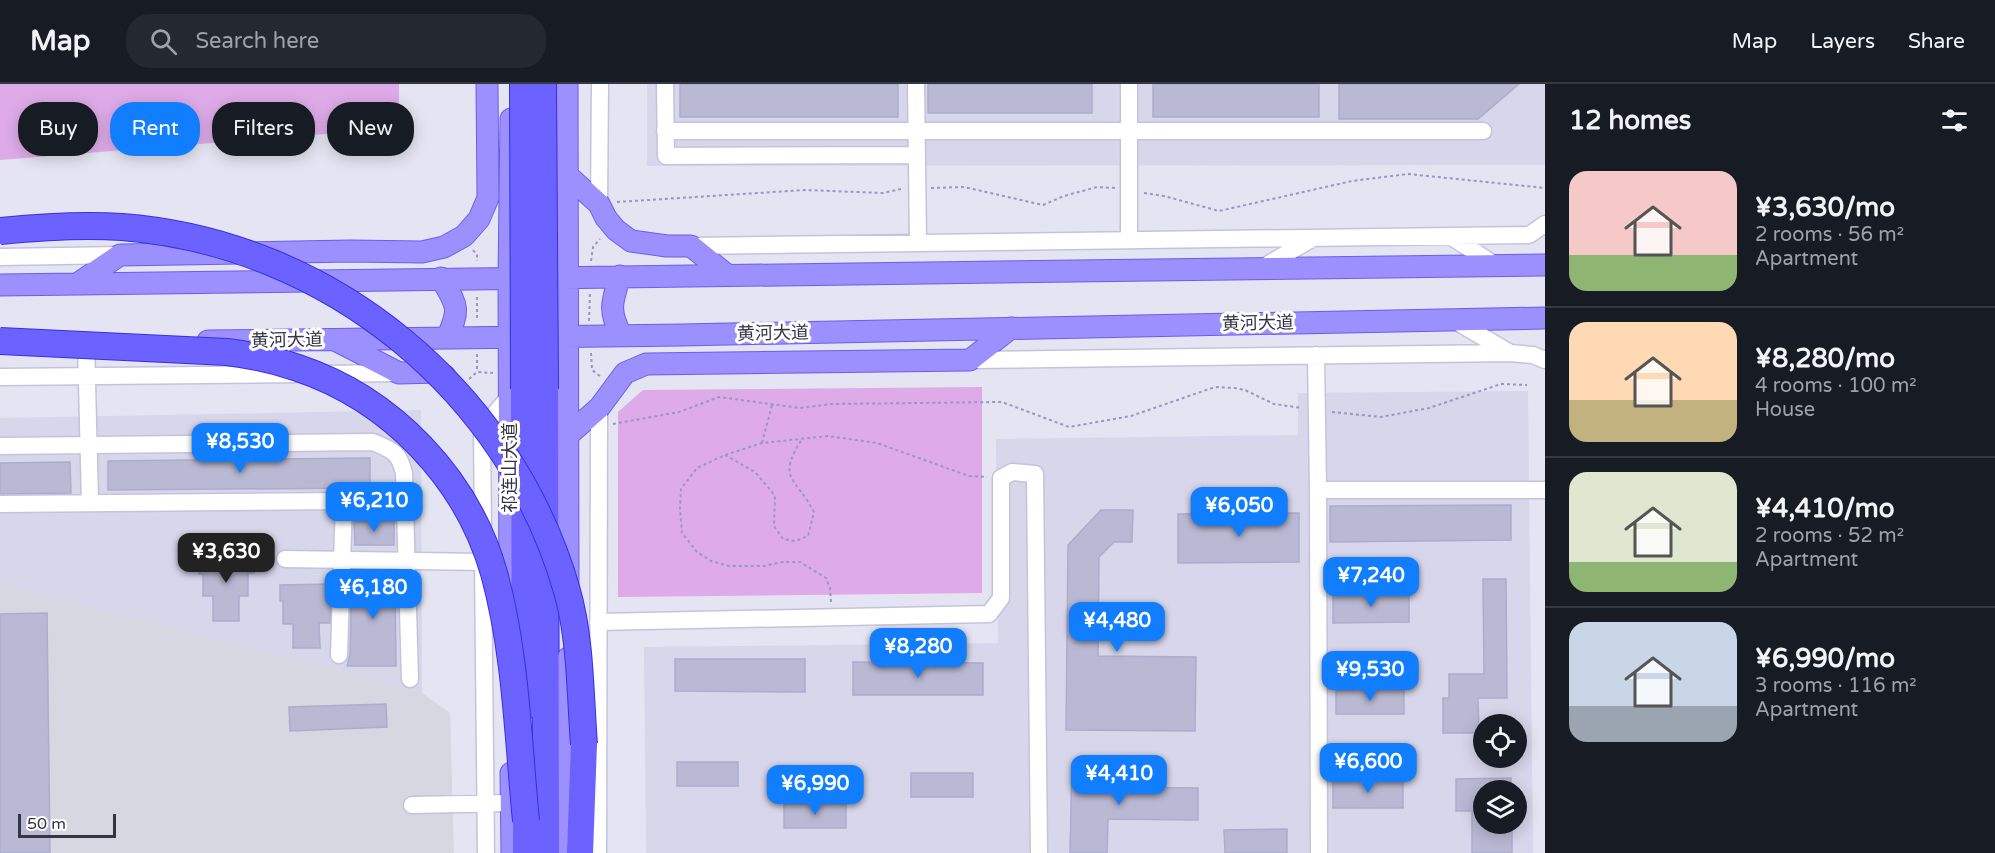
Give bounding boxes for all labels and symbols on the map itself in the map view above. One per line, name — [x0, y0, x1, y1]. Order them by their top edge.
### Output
street label: 黄河大道 — [1222, 311, 1294, 335]
street label: 黄河大道 — [737, 321, 809, 345]
street label: 黄河大道 — [251, 328, 323, 352]
pin: ¥8,530 — [191, 423, 289, 474]
street label: 祁连山大道 — [499, 423, 521, 513]
pin: ¥6,210 — [325, 482, 423, 533]
pin: ¥6,050 — [1190, 487, 1288, 538]
pin: ¥3,630 — [177, 533, 275, 584]
pin: ¥7,240 — [1322, 557, 1420, 608]
pin: ¥6,180 — [324, 569, 422, 620]
pin: ¥4,480 — [1068, 602, 1166, 653]
pin: ¥8,280 — [869, 628, 967, 679]
pin: ¥9,530 — [1321, 651, 1419, 702]
pin: ¥6,600 — [1319, 743, 1417, 794]
pin: ¥4,410 — [1070, 755, 1168, 806]
pin: ¥6,990 — [766, 765, 864, 816]
scale bar — [18, 811, 116, 838]

